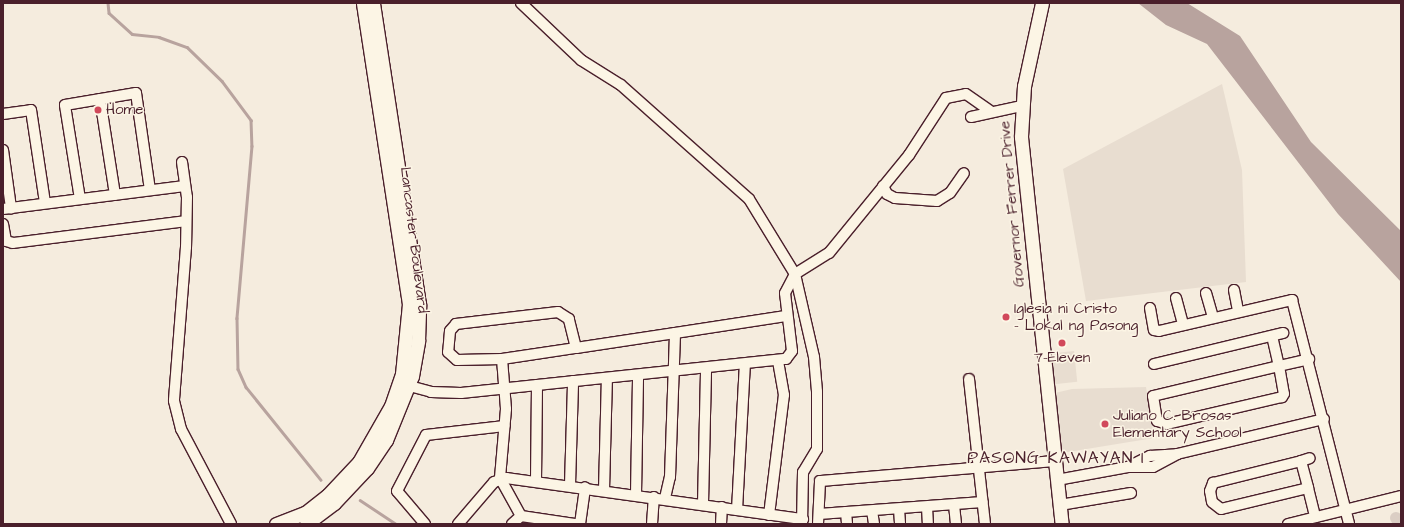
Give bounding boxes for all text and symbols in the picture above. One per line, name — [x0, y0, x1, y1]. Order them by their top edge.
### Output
place label: Home — [106, 101, 143, 119]
marker: Home — [93, 105, 103, 115]
street label: Governor Ferrer Drive — [996, 120, 1028, 288]
street label: Lancaster Boulevard — [396, 166, 432, 314]
place label: Iglesia ni Cristo - Lokal ng Pasong — [1014, 299, 1138, 334]
marker: Iglesia ni Cristo - Lokal ng Pasong — [1001, 312, 1011, 322]
marker: 7-Eleven — [1057, 338, 1067, 348]
place label: 7-Eleven — [1034, 349, 1090, 367]
place label: Juliano C. Brosas Elementary School — [1113, 406, 1242, 441]
marker: Juliano C. Brosas Elementary School — [1100, 419, 1110, 429]
district label: PASONG KAWAYAN I — [967, 449, 1145, 469]

